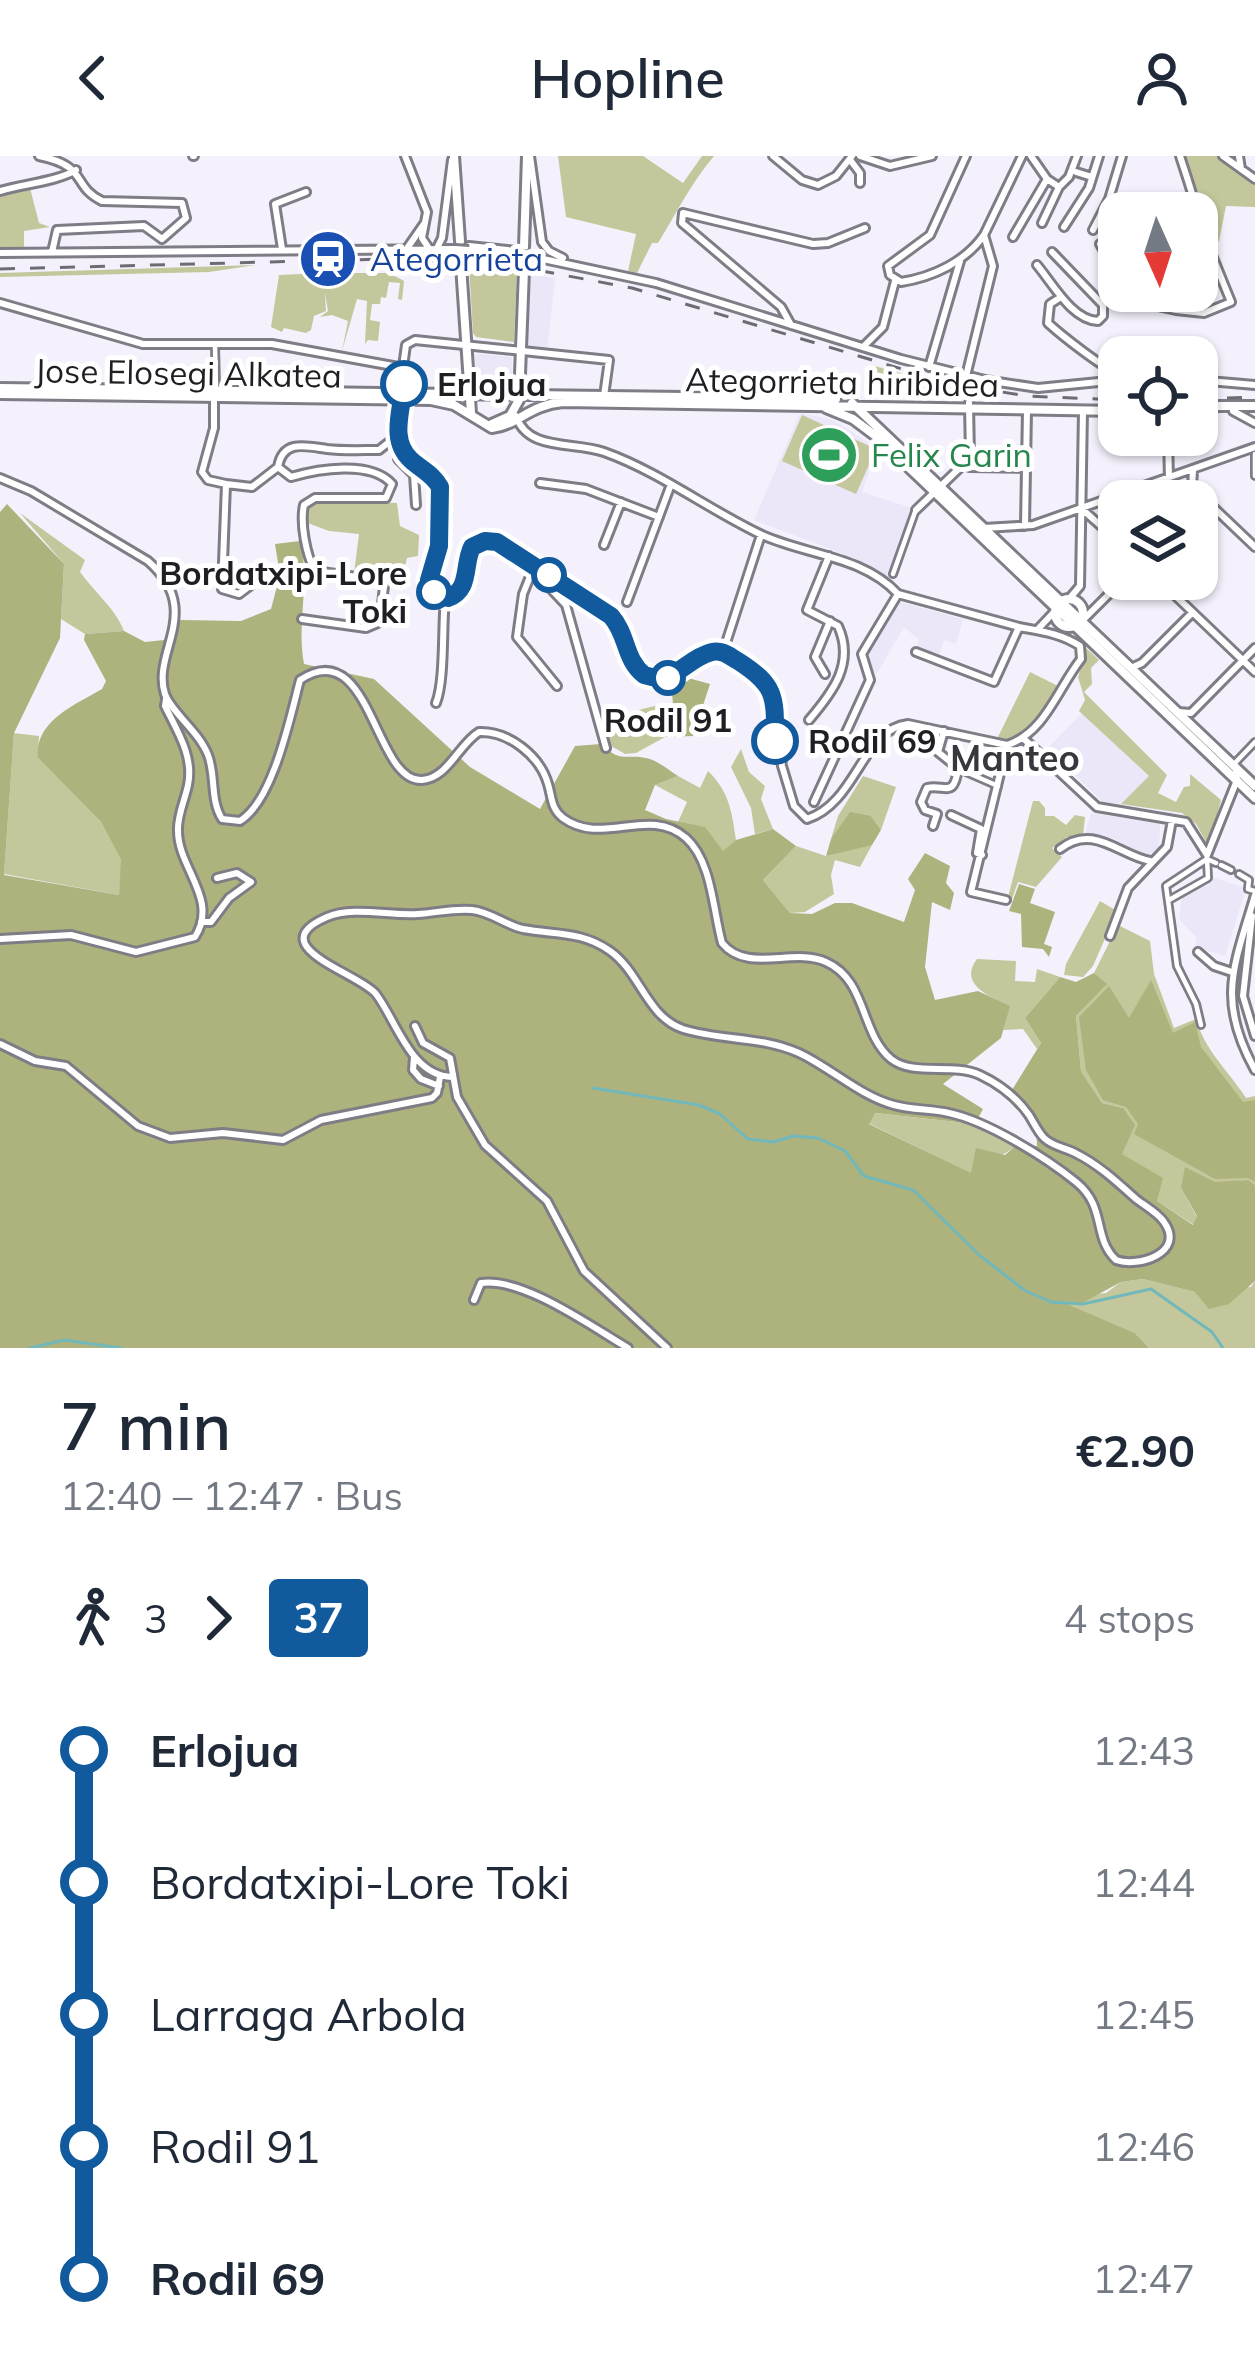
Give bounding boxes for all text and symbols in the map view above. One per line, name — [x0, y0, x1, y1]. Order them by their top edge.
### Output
text: Hopline — [530, 44, 725, 112]
icon: back — [60, 45, 126, 111]
icon: person — [1129, 45, 1195, 111]
north arrow — [1098, 192, 1218, 312]
map controls — [1098, 192, 1218, 600]
station icon: Ategorrieta — [297, 228, 359, 290]
place label: Ategorrieta — [370, 238, 543, 279]
button: locate — [1098, 336, 1218, 456]
street label: Jose Elosegi Alkatea — [34, 349, 342, 396]
street label: Ategorrieta hiribidea — [685, 358, 999, 405]
marker: Erlojua — [382, 362, 426, 406]
place label: Erlojua — [437, 363, 547, 404]
sports icon: Felix Garin — [798, 424, 860, 486]
place label: Felix Garin — [871, 434, 1032, 475]
button: layers — [1098, 480, 1218, 600]
place label: Bordatxipi-Lore Toki — [159, 552, 407, 631]
unlabelled marker — [533, 559, 565, 591]
marker: Bordatxipi-Lore Toki — [418, 576, 450, 608]
marker: Rodil 91 — [652, 662, 684, 694]
place label: Rodil 91 — [604, 699, 732, 740]
marker: Rodil 69 — [753, 719, 797, 763]
place label: Rodil 69 — [808, 720, 937, 761]
district label: Manteo — [950, 735, 1080, 780]
text: 7 min — [60, 1384, 231, 1467]
text: €2.90 — [1076, 1422, 1195, 1478]
text: 12:40 – 12:47 · Bus — [60, 1471, 403, 1520]
icon: walk — [60, 1585, 126, 1651]
icon: forward — [185, 1585, 251, 1651]
text: 37 — [293, 1591, 344, 1644]
text: 3 — [144, 1594, 167, 1643]
text: 4 stops — [1064, 1594, 1195, 1643]
text: Erlojua — [150, 1722, 299, 1778]
text: 12:43 — [1093, 1726, 1195, 1775]
text: Bordatxipi-Lore Toki — [150, 1854, 570, 1910]
text: 12:44 — [1093, 1858, 1195, 1907]
text: Larraga Arbola — [150, 1986, 467, 2042]
text: 12:45 — [1093, 1990, 1195, 2039]
text: Rodil 91 — [150, 2118, 321, 2174]
text: 12:46 — [1093, 2122, 1195, 2171]
text: Rodil 69 — [150, 2250, 325, 2306]
text: 12:47 — [1093, 2254, 1195, 2303]

